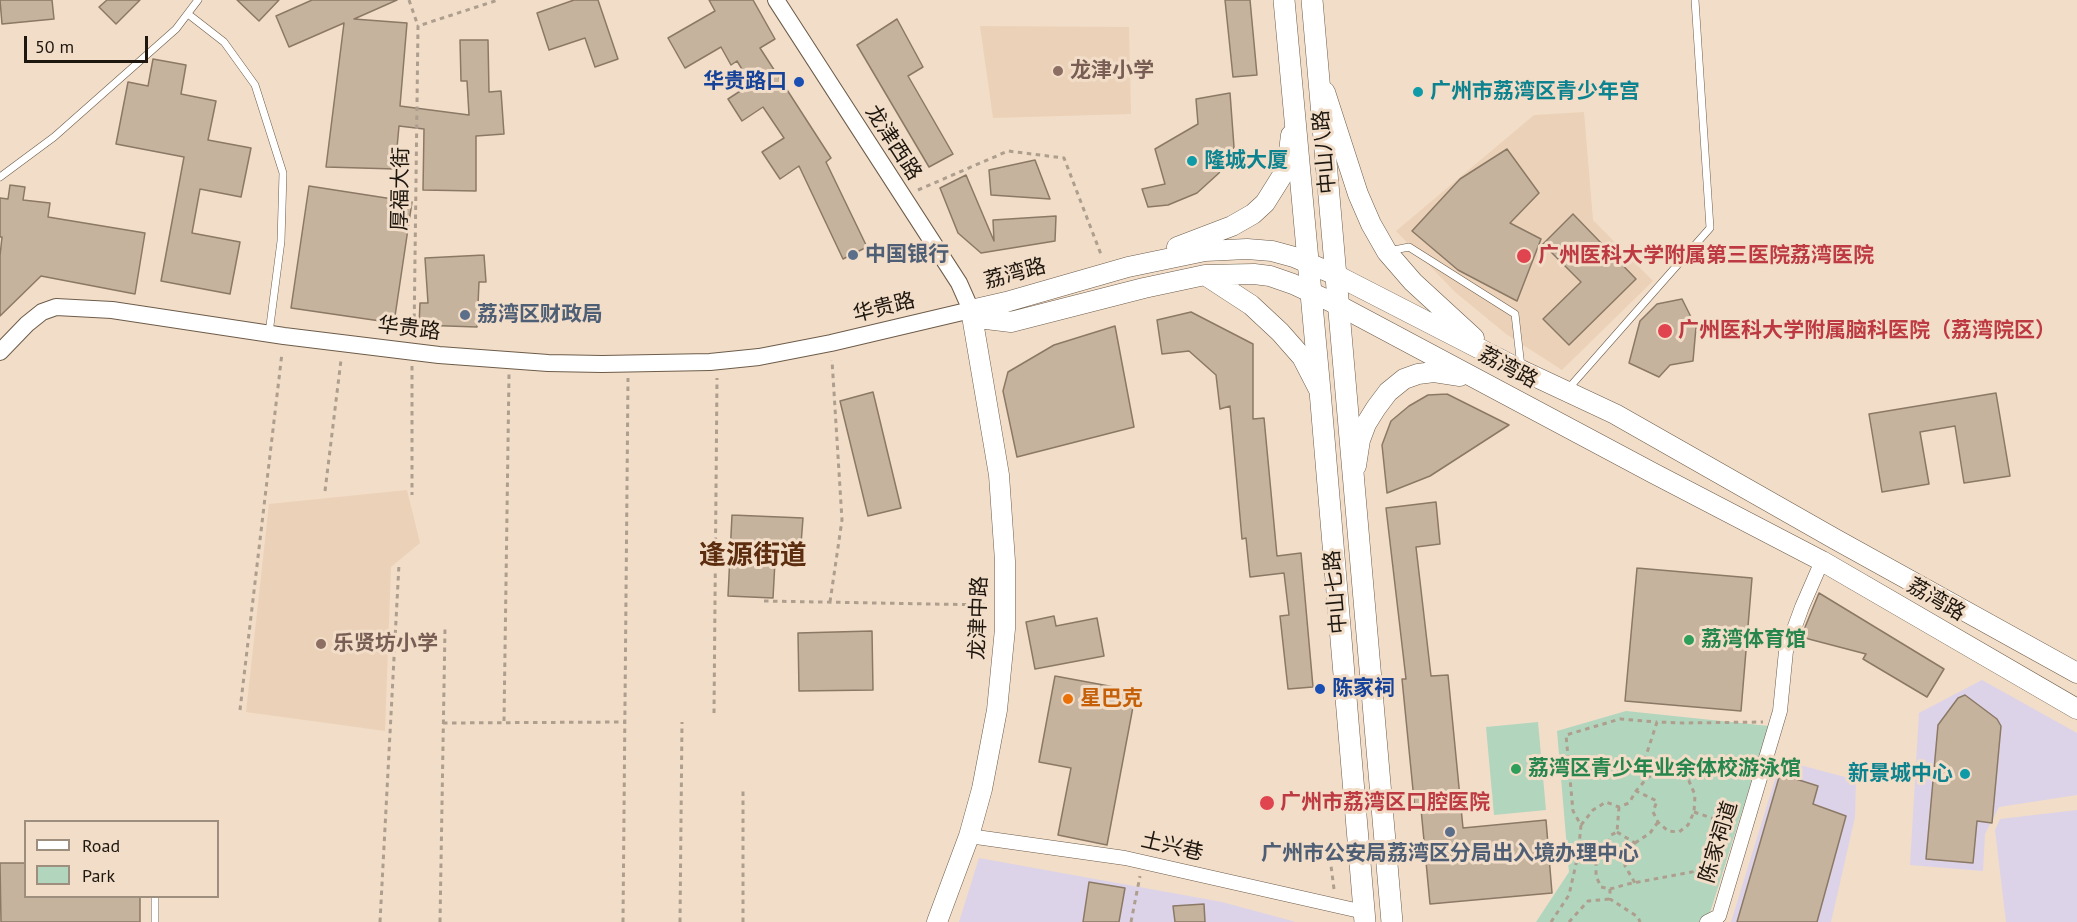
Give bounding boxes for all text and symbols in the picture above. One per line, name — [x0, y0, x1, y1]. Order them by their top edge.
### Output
scale bar — [27, 24, 152, 62]
text: 50 m — [35, 35, 74, 58]
place label: 龙津小学 — [1070, 58, 1154, 84]
marker: 龙津小学 — [1051, 64, 1065, 78]
place label: 华贵路口 — [703, 69, 787, 95]
marker: 华贵路口 — [792, 75, 806, 89]
place label: 广州市荔湾区青少年宫 — [1430, 79, 1640, 105]
marker: 广州市荔湾区青少年宫 — [1411, 85, 1425, 99]
street label: 龙津西路 — [860, 101, 926, 185]
street label: 中山八路 — [1309, 109, 1341, 195]
street label: 厚福大街 — [388, 147, 414, 231]
place label: 隆城大厦 — [1204, 148, 1288, 174]
marker: 隆城大厦 — [1185, 154, 1199, 168]
place label: 中国银行 — [865, 242, 949, 268]
place label: 广州医科大学附属第三医院荔湾医院 — [1538, 243, 1874, 269]
marker: 广州医科大学附属第三医院荔湾医院 — [1515, 247, 1533, 265]
marker: 中国银行 — [846, 248, 860, 262]
street label: 荔湾路 — [981, 254, 1049, 294]
street label: 华贵路 — [850, 288, 918, 328]
place label: 荔湾区财政局 — [477, 302, 603, 328]
marker: 荔湾区财政局 — [458, 308, 472, 322]
street label: 华贵路 — [376, 313, 442, 345]
place label: 广州医科大学附属脑科医院（荔湾院区） — [1678, 318, 2056, 344]
marker: 广州医科大学附属脑科医院（荔湾院区） — [1656, 322, 1674, 340]
street label: 荔湾路 — [1474, 342, 1542, 394]
district label: 逢源街道 — [699, 540, 807, 572]
street label: 中山七路 — [1320, 549, 1352, 635]
street label: 荔湾路 — [1902, 573, 1970, 627]
street label: 龙津中路 — [965, 576, 993, 660]
place label: 荔湾体育馆 — [1701, 627, 1806, 653]
place label: 乐贤坊小学 — [333, 631, 438, 657]
marker: 荔湾体育馆 — [1682, 633, 1696, 647]
marker: 乐贤坊小学 — [314, 637, 328, 651]
place label: 陈家祠 — [1332, 676, 1395, 702]
marker: 陈家祠 — [1313, 682, 1327, 696]
place label: 星巴克 — [1080, 686, 1143, 712]
marker: 星巴克 — [1061, 692, 1075, 706]
place label: 荔湾区青少年业余体校游泳馆 — [1528, 756, 1801, 782]
place label: 新景城中心 — [1848, 761, 1953, 787]
marker: 荔湾区青少年业余体校游泳馆 — [1509, 762, 1523, 776]
marker: 新景城中心 — [1958, 767, 1972, 781]
place label: 广州市荔湾区口腔医院 — [1280, 790, 1490, 816]
marker: 广州市荔湾区口腔医院 — [1258, 794, 1276, 812]
street label: 陈家祠道 — [1695, 798, 1743, 886]
legend — [24, 820, 219, 898]
marker: 广州市公安局荔湾区分局出入境办理中心 — [1443, 825, 1457, 839]
street label: 土兴巷 — [1138, 828, 1206, 866]
text: Road — [82, 834, 120, 857]
place label: 广州市公安局荔湾区分局出入境办理中心 — [1261, 841, 1639, 867]
text: Park — [82, 864, 115, 887]

